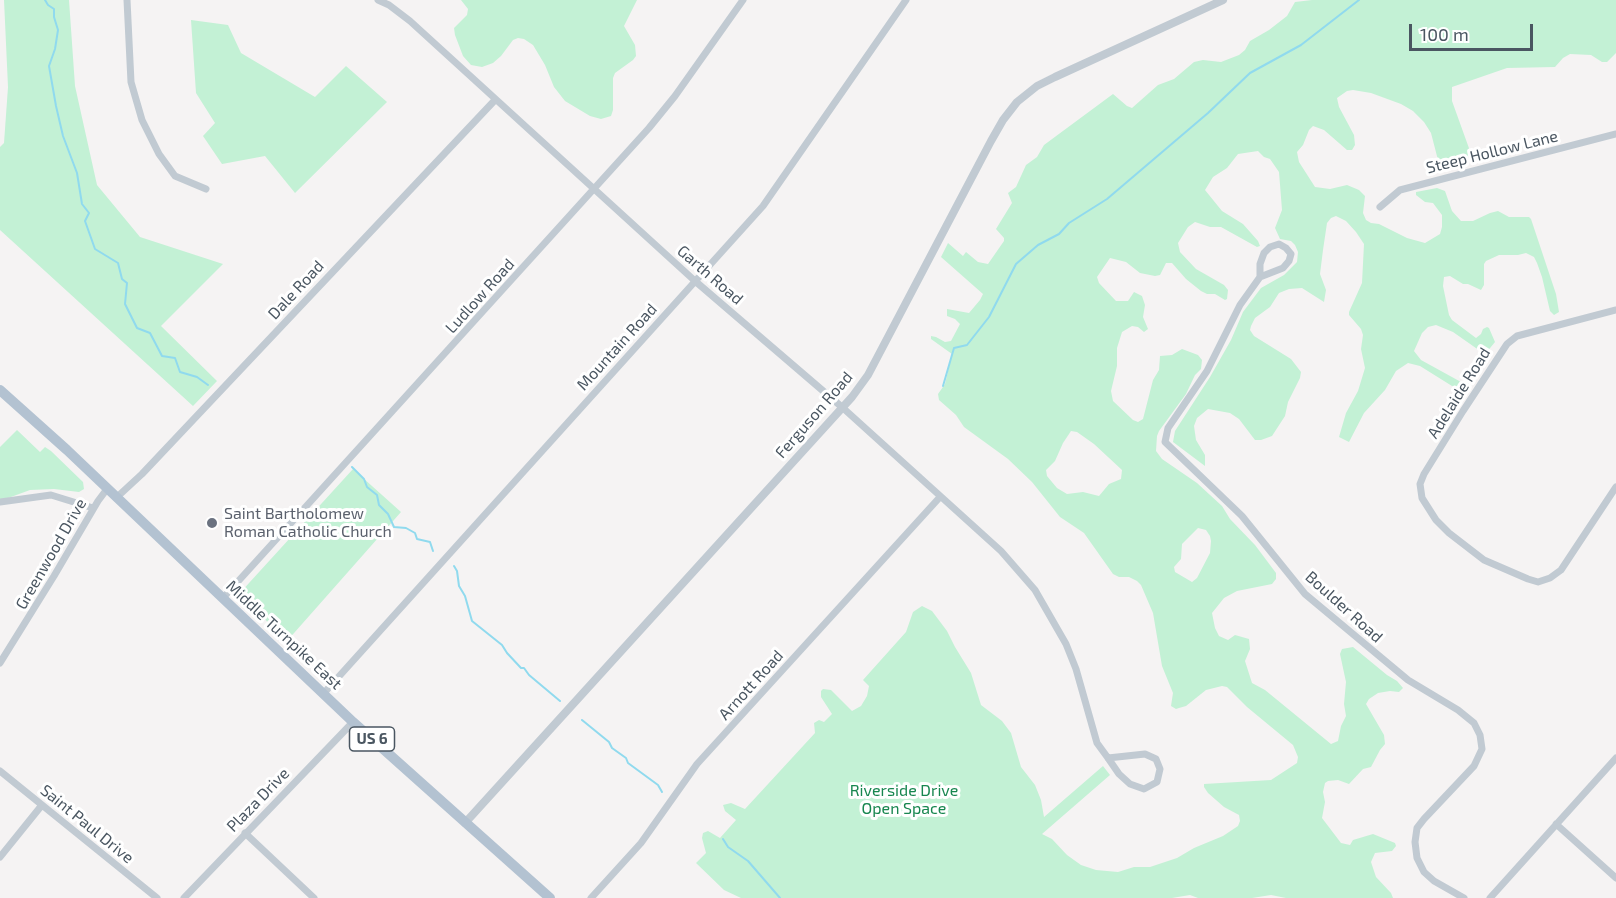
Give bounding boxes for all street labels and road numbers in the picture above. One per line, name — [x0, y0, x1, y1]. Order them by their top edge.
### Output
street label: Steep Hollow Lane — [1424, 126, 1560, 178]
street label: Garth Road — [673, 241, 747, 309]
street label: Ludlow Road — [441, 255, 519, 337]
street label: Dale Road — [264, 257, 328, 323]
street label: Mountain Road — [573, 300, 661, 394]
street label: Adelaide Road — [1423, 344, 1495, 442]
street label: Ferguson Road — [771, 368, 857, 462]
street label: Greenwood Drive — [11, 495, 91, 613]
street label: Boulder Road — [1301, 567, 1387, 647]
street label: Middle Turnpike East — [222, 576, 346, 694]
street label: Arnott Road — [715, 646, 787, 724]
road number: US 6 — [350, 727, 394, 751]
street label: Plaza Drive — [223, 764, 293, 836]
street label: Saint Paul Drive — [37, 781, 137, 867]

